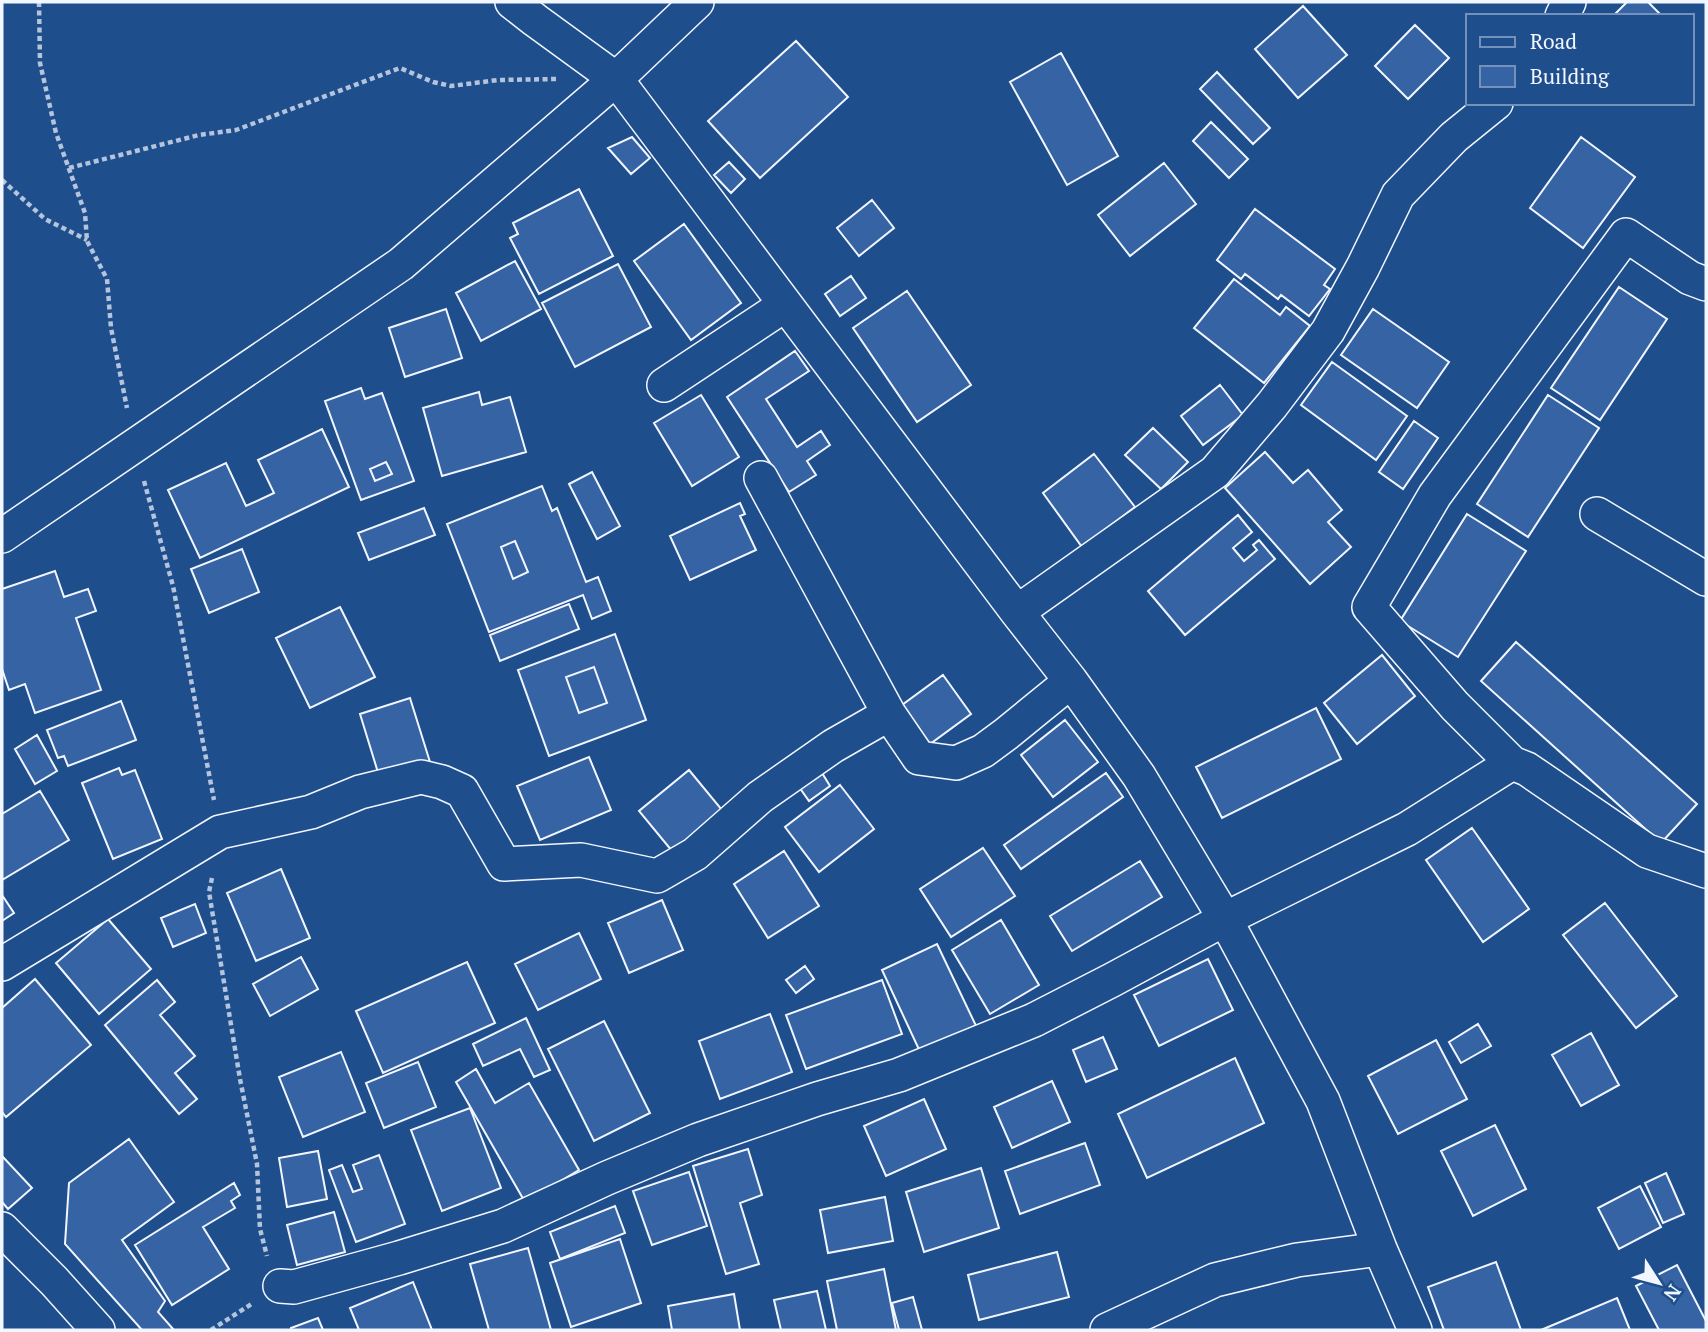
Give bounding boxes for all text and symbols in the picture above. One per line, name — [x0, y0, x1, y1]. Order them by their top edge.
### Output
legend — [1466, 14, 1694, 105]
text: Road — [1530, 27, 1577, 55]
text: Building — [1530, 62, 1610, 90]
north arrow — [1624, 1248, 1694, 1318]
text: N — [1658, 1280, 1688, 1307]

